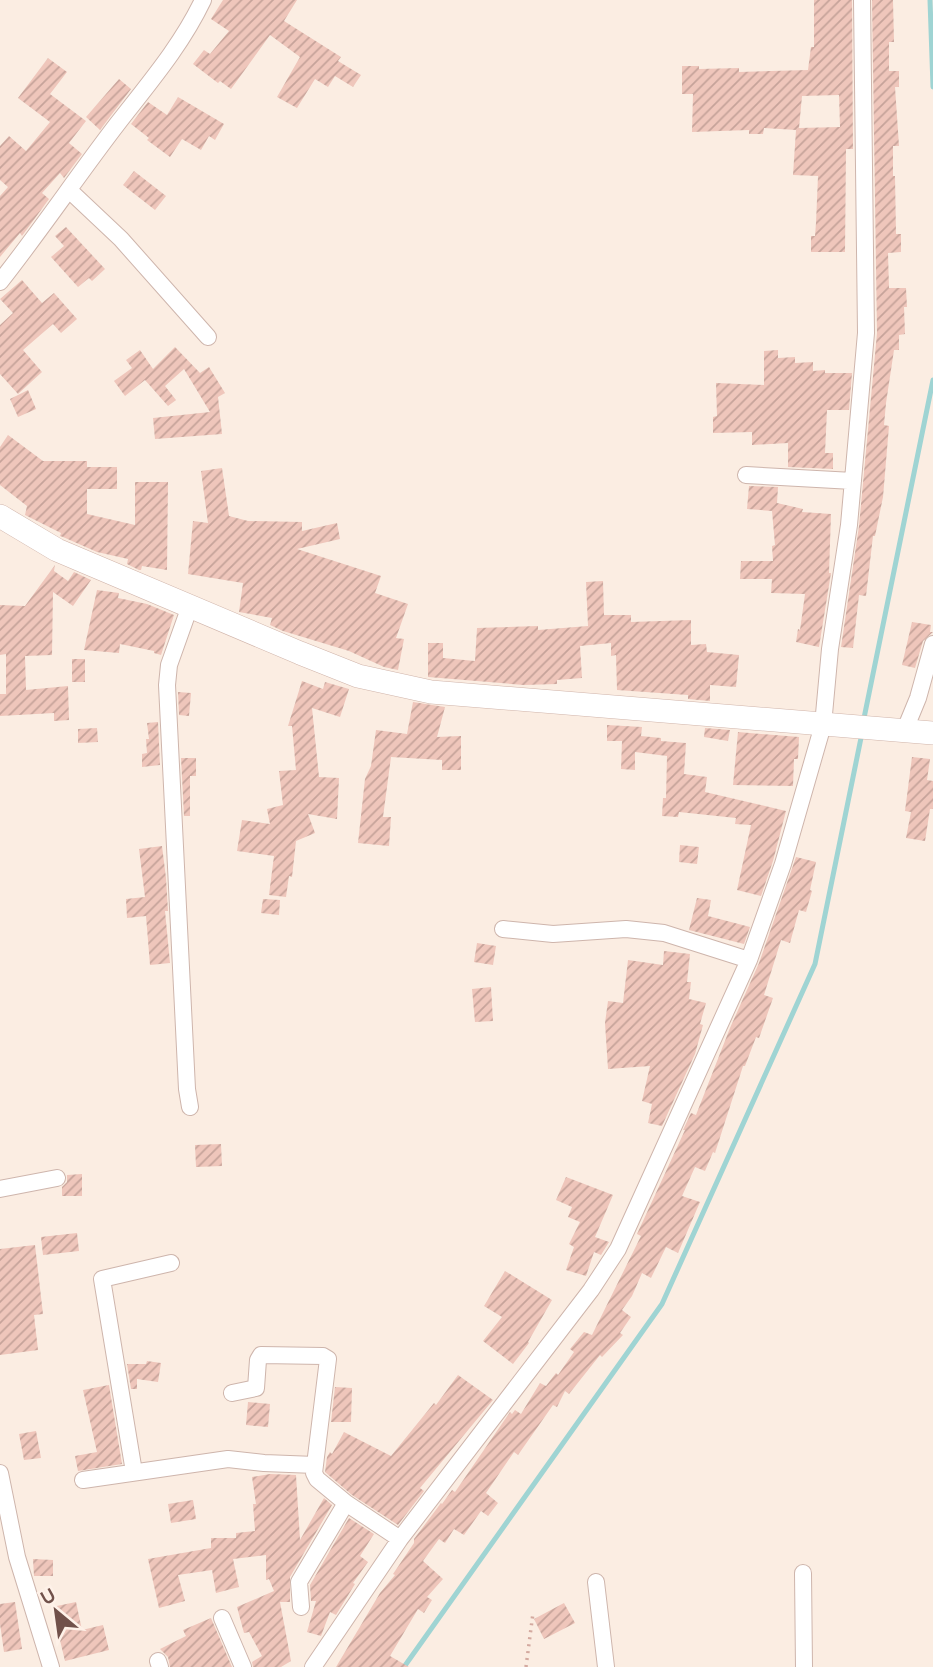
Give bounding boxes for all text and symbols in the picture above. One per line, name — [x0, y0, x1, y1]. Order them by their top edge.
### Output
north arrow — [21, 1576, 91, 1646]
text: U — [36, 1583, 60, 1610]

